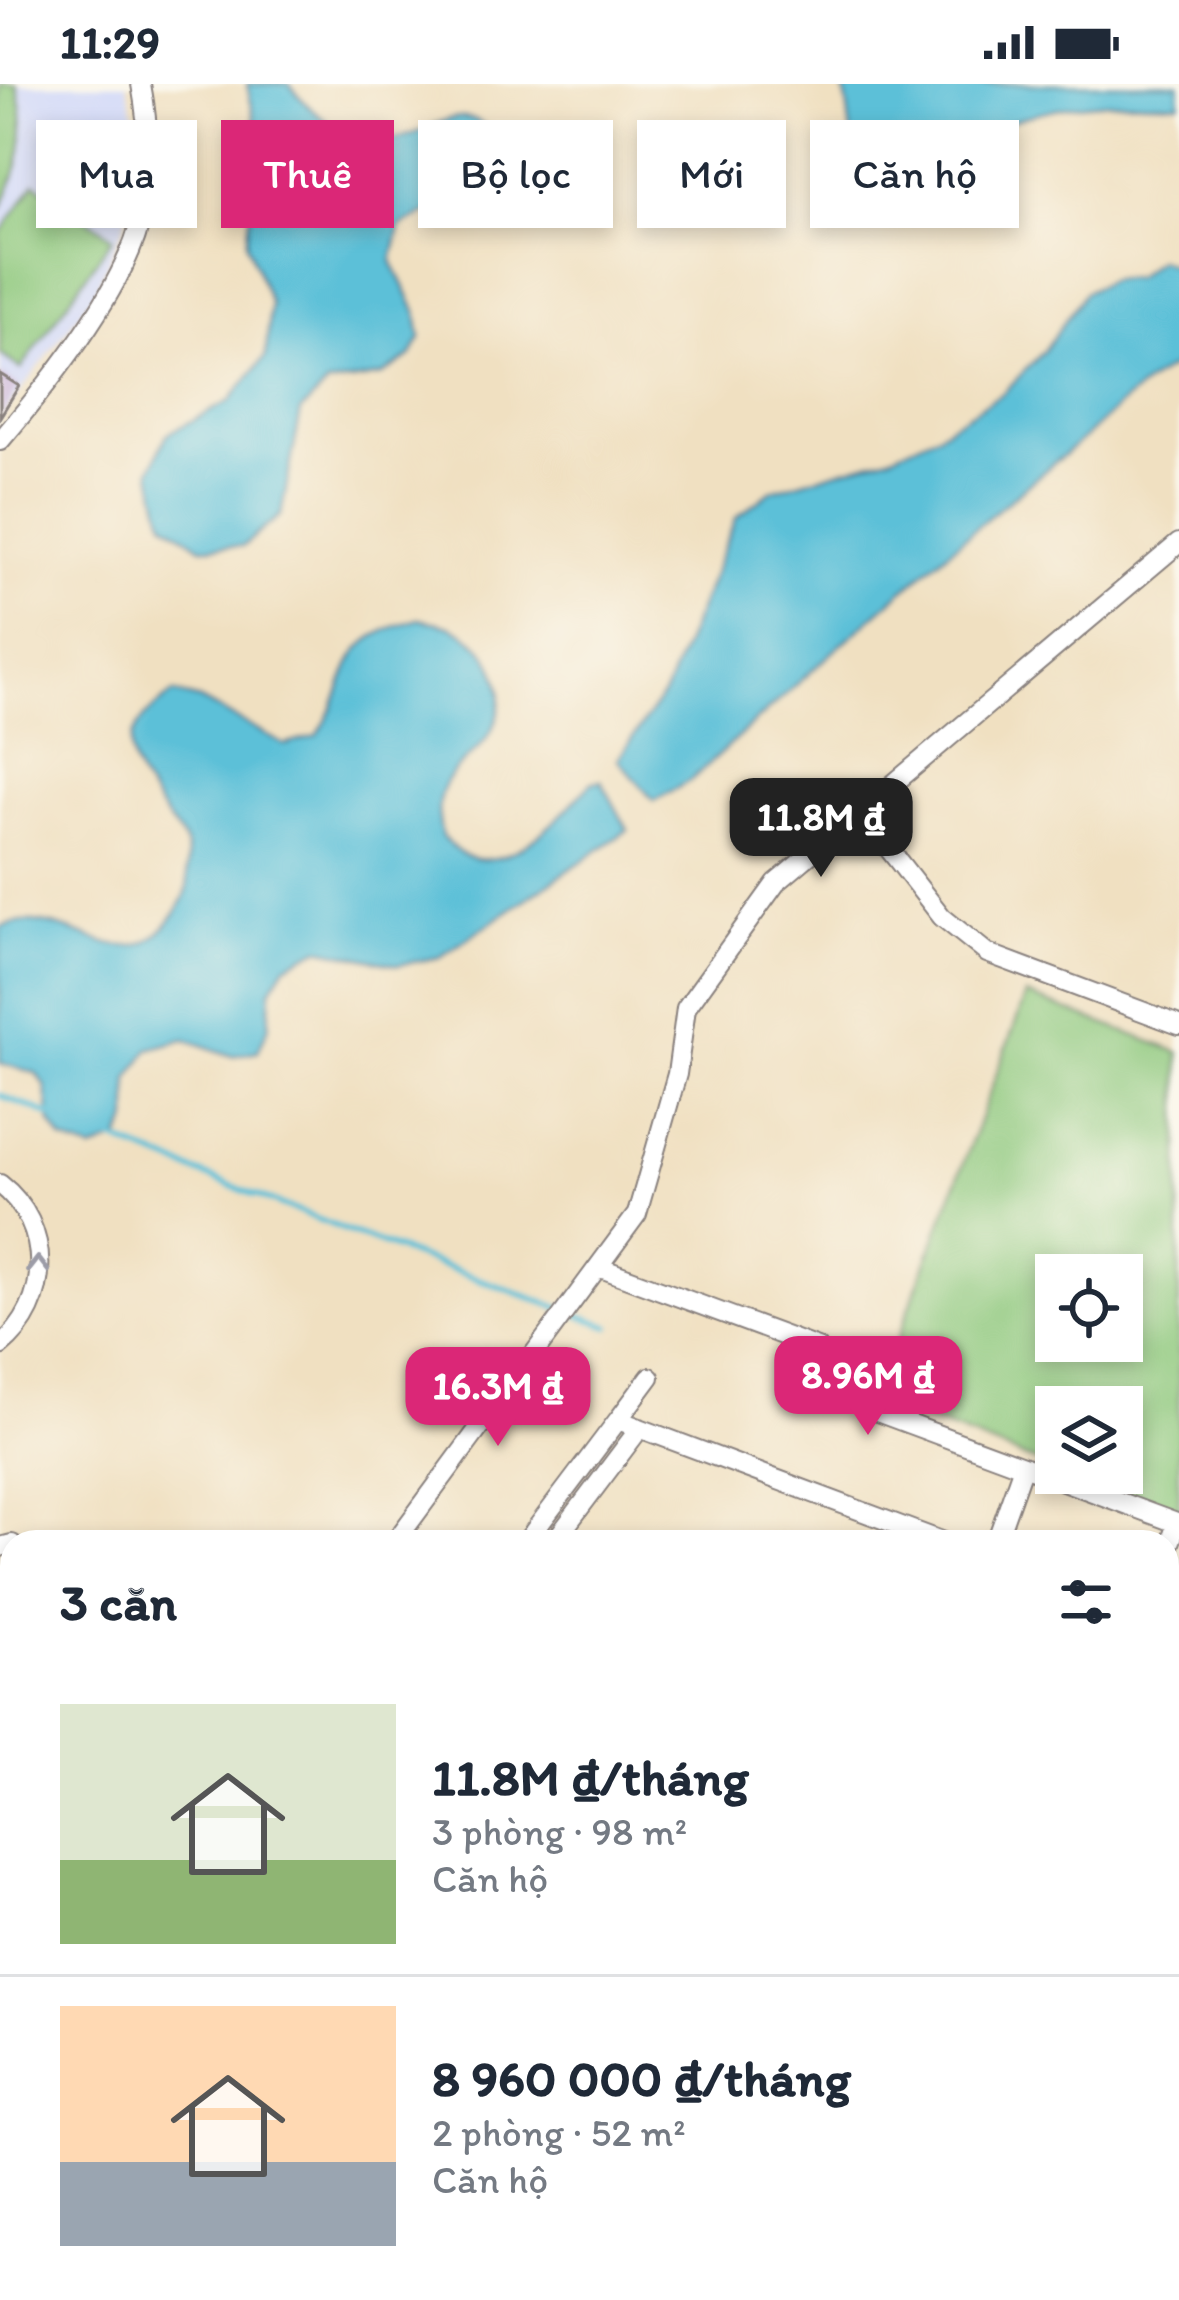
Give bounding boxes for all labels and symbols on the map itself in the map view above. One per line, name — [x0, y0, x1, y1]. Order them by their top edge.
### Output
pin: 11.8M ₫ — [710, 778, 932, 880]
one-way arrow — [25, 1255, 51, 1273]
pin: 8.96M ₫ — [757, 1336, 979, 1438]
pin: 16.3M ₫ — [387, 1347, 609, 1449]

